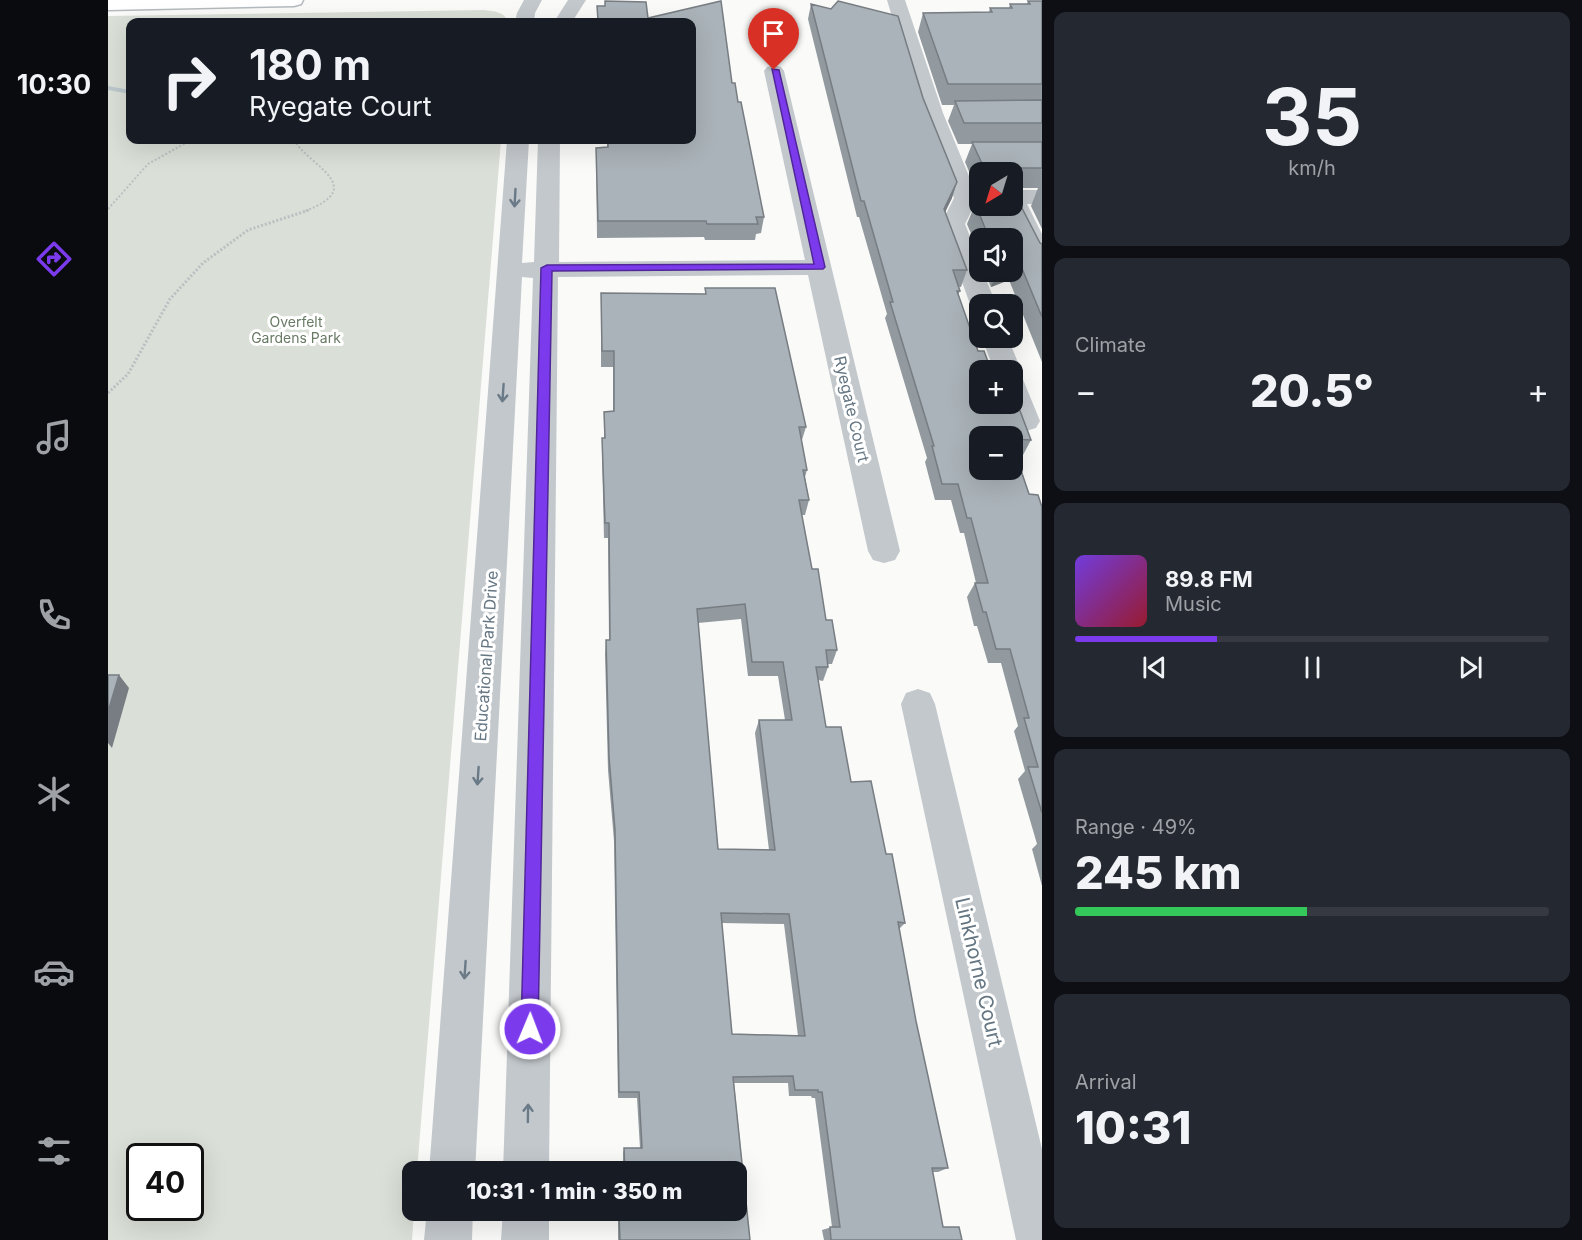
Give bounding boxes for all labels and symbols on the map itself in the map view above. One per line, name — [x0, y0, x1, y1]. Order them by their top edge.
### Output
pin — [748, 8, 799, 70]
north arrow — [969, 162, 1023, 216]
one-way arrow — [509, 187, 520, 207]
park label: Overfelt Gardens Park — [251, 313, 341, 346]
street label: Ryegate Court — [830, 354, 874, 464]
one-way arrow — [497, 382, 508, 402]
street label: Educational Park Drive — [470, 570, 502, 742]
one-way arrow — [472, 765, 483, 785]
street label: Linkhorne Court — [950, 895, 1008, 1049]
one-way arrow — [460, 960, 471, 980]
position arrow — [498, 997, 562, 1061]
one-way arrow — [522, 1104, 533, 1124]
speed limit sign: 40 — [126, 1143, 204, 1221]

